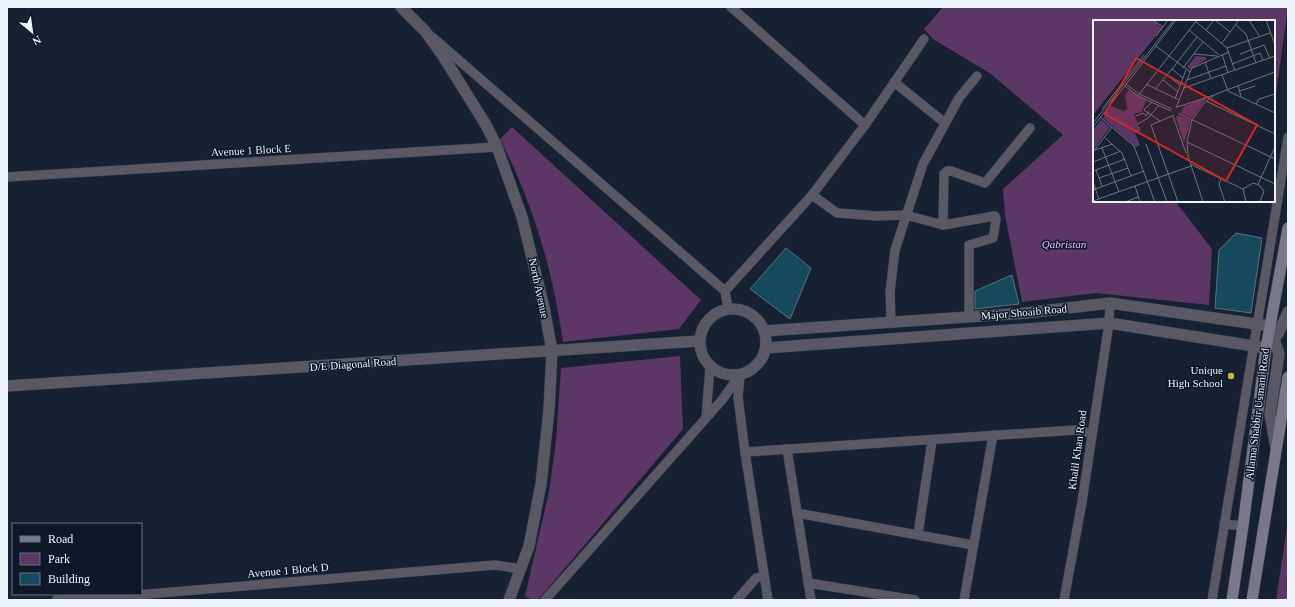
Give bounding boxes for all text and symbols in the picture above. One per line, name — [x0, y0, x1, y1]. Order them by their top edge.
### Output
north arrow — [12, 12, 52, 52]
inset map — [1093, 20, 1275, 202]
text: N — [30, 34, 43, 48]
street label: Avenue 1 Block E — [211, 142, 292, 158]
park label: Qabristan — [1042, 238, 1087, 250]
street label: North Avenue — [527, 257, 551, 319]
street label: Major Shoaib Road — [981, 302, 1068, 322]
street label: Allama Shabbir Usmani Road — [1243, 347, 1271, 480]
street label: D/E Diagonal Road — [309, 355, 397, 373]
place label: Unique High School — [1168, 364, 1223, 389]
marker: Unique High School — [1226, 371, 1236, 381]
street label: Khalil Khan Road — [1065, 409, 1089, 490]
legend — [12, 523, 142, 595]
text: Road — [48, 532, 73, 546]
text: Park — [48, 552, 70, 566]
street label: Avenue 1 Block D — [247, 560, 329, 580]
text: Building — [48, 572, 90, 586]

